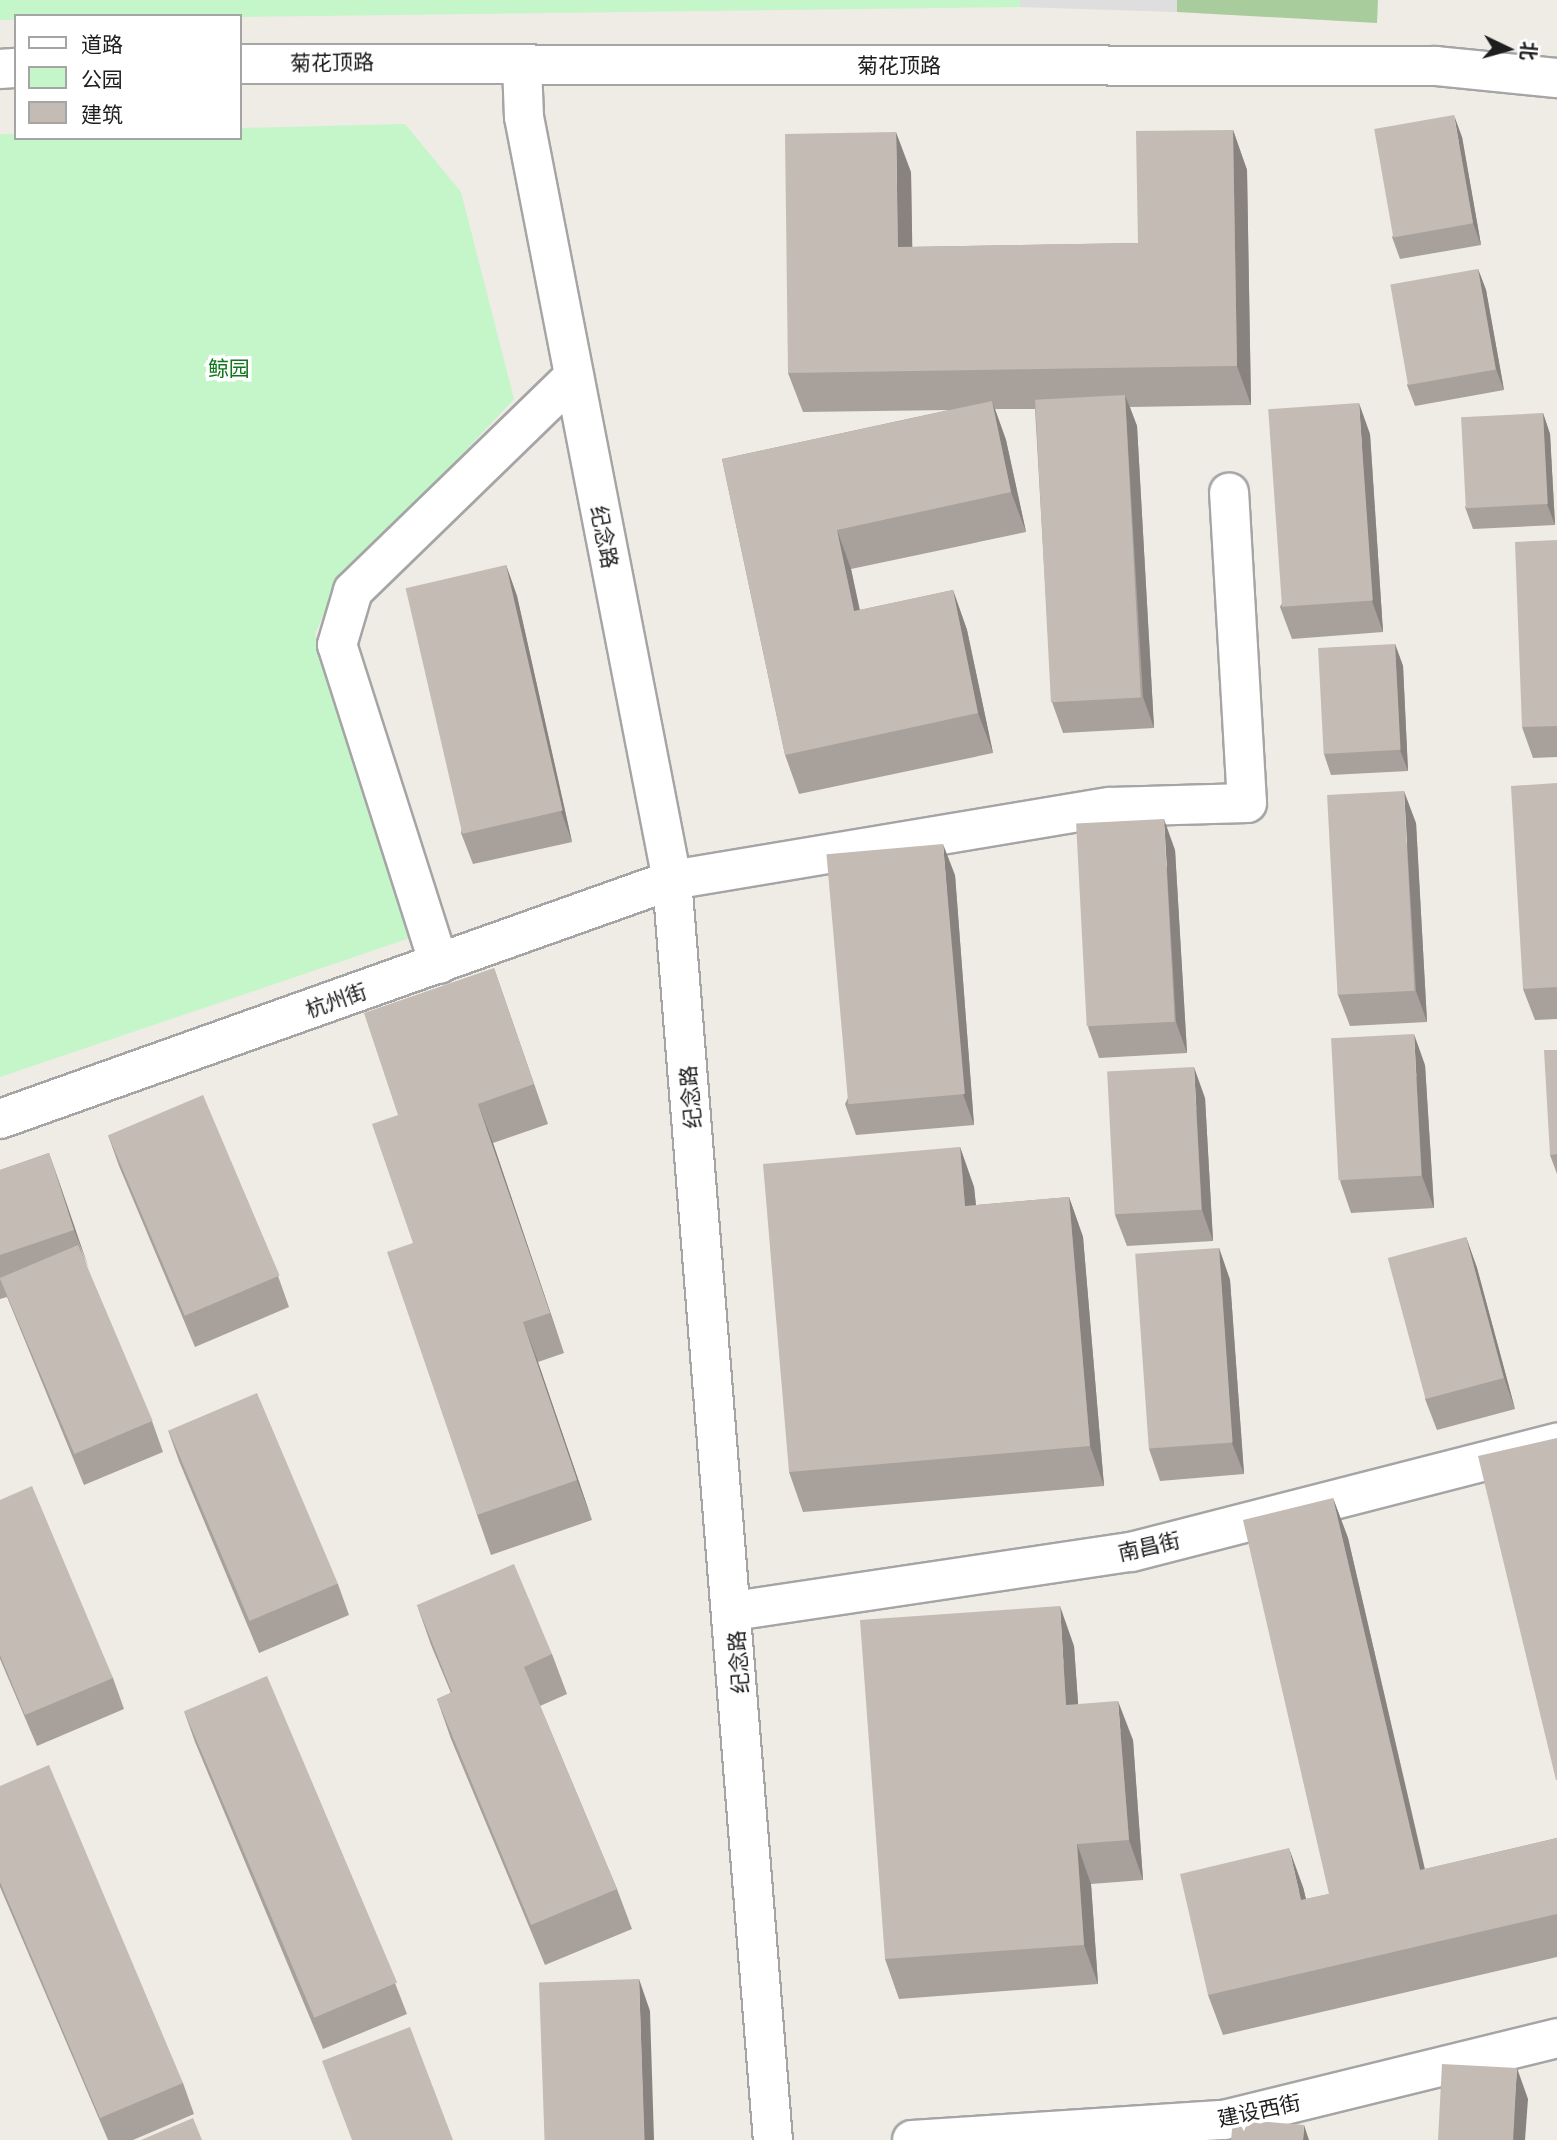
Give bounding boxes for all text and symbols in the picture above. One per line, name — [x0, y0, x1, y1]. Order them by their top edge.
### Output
legend — [14, 14, 242, 140]
north arrow — [1473, 14, 1543, 84]
text: 道路 — [81, 31, 123, 56]
text: 北 — [1517, 40, 1542, 61]
street label: 菊花顶路 — [290, 49, 374, 75]
street label: 菊花顶路 — [857, 52, 941, 78]
text: 公园 — [81, 66, 123, 91]
text: 建筑 — [81, 101, 123, 126]
park label: 鲸园 — [208, 355, 250, 381]
street label: 纪念路 — [587, 504, 623, 570]
street label: 杭州街 — [302, 978, 370, 1022]
street label: 纪念路 — [675, 1065, 705, 1129]
street label: 南昌街 — [1115, 1527, 1183, 1565]
street label: 纪念路 — [723, 1630, 753, 1694]
street label: 建设西街 — [1215, 2089, 1303, 2131]

